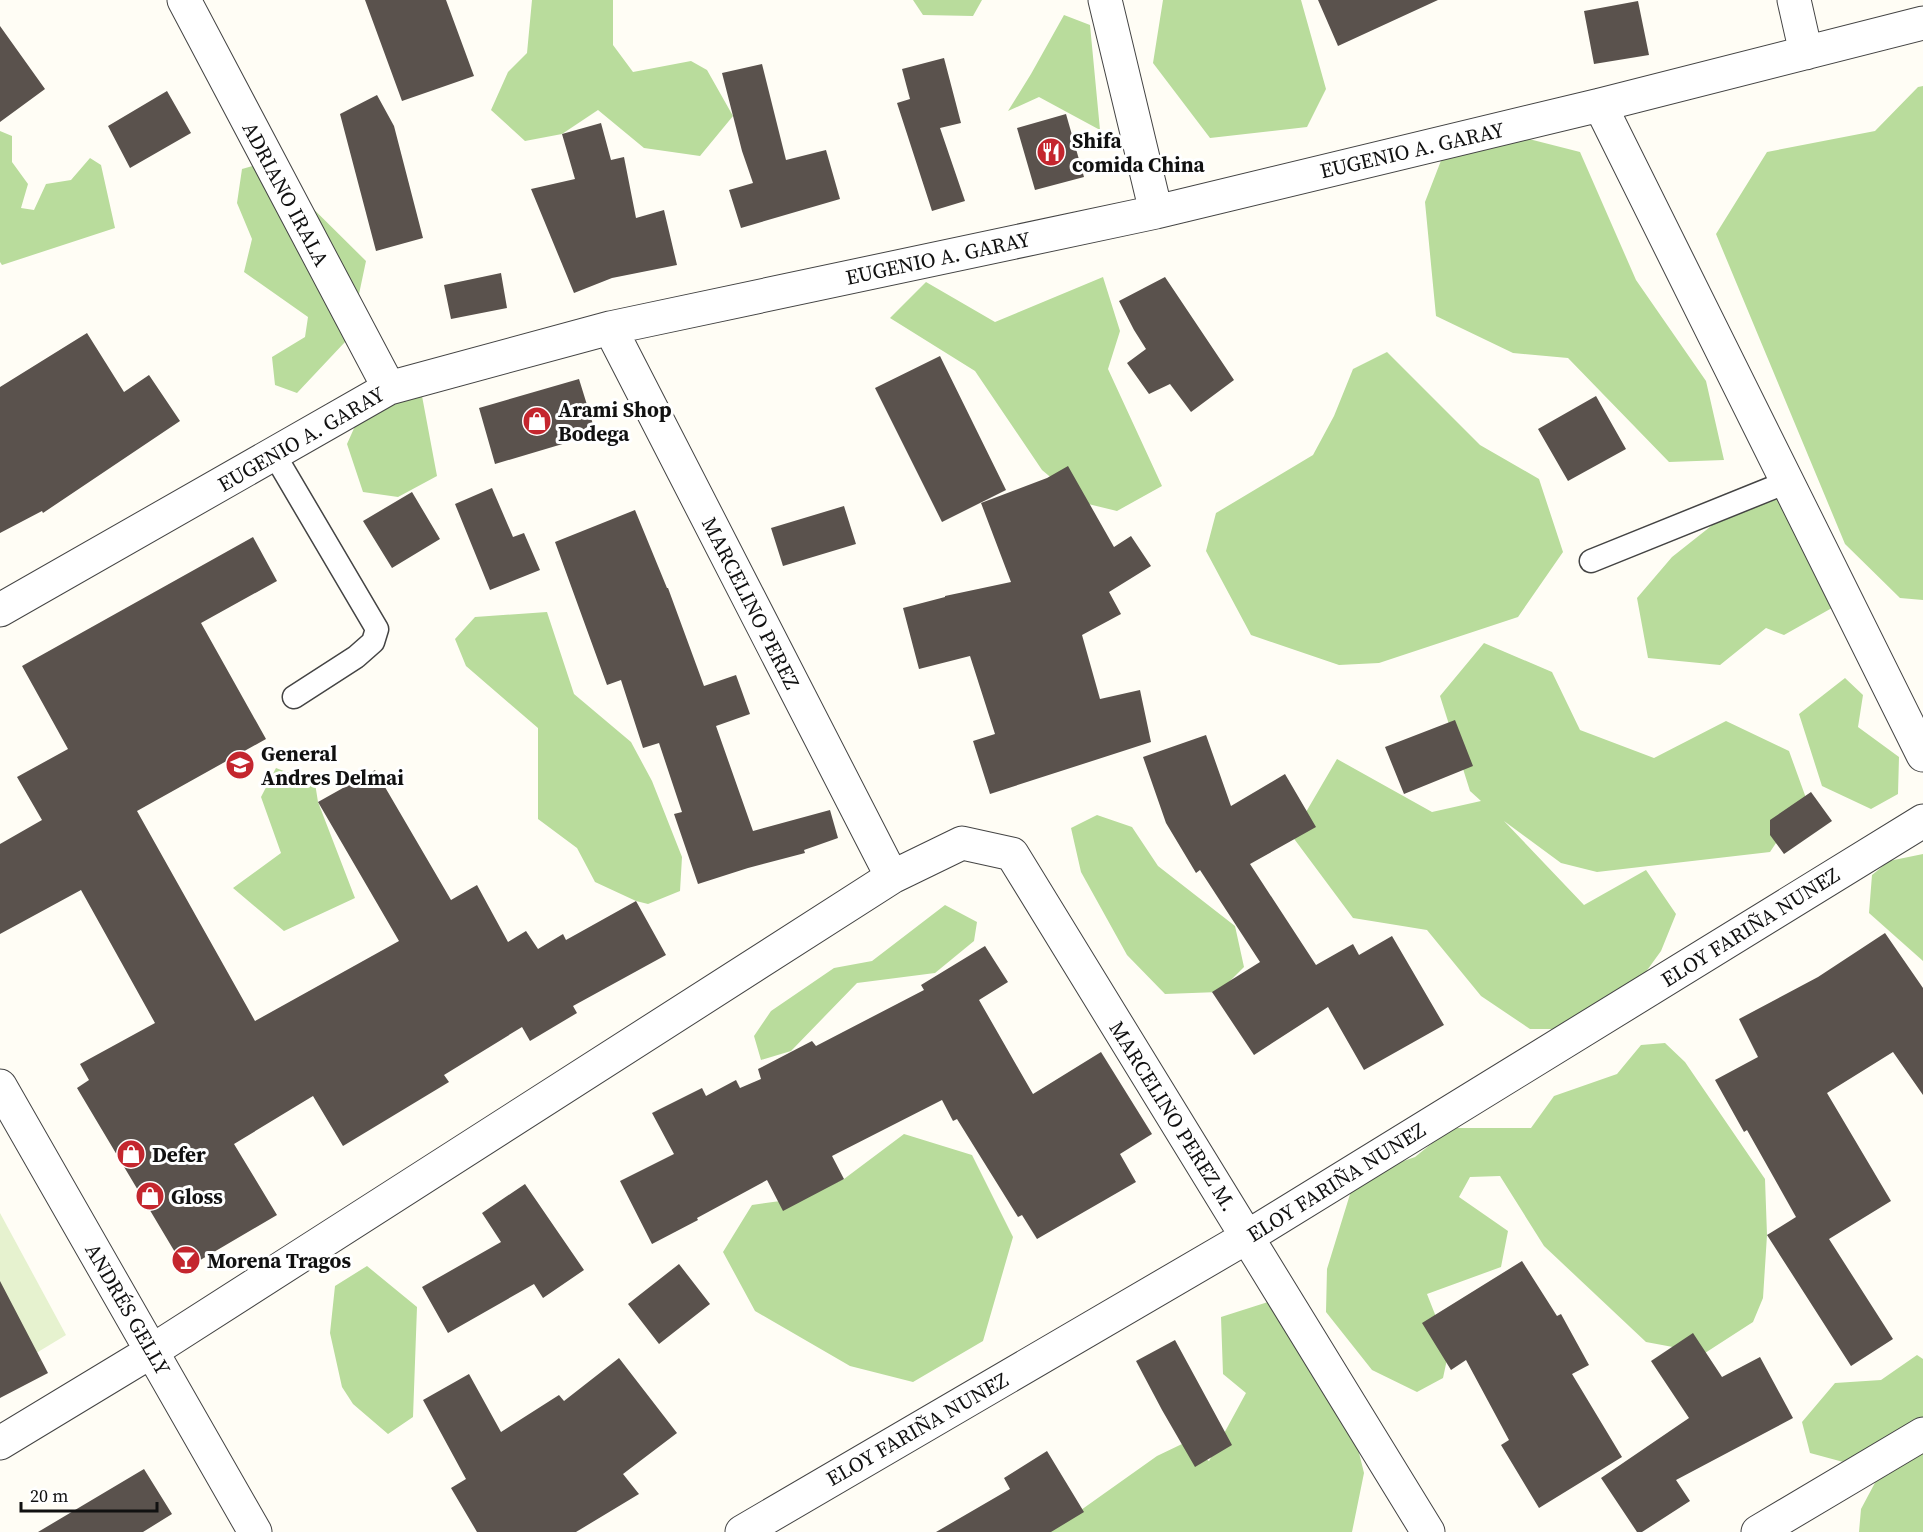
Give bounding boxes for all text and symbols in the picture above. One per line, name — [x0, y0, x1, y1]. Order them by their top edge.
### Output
street label: EUGENIO A. GARAY — [1317, 115, 1508, 185]
street label: ADRIANO IRALA — [236, 117, 336, 271]
place label: Shifa comida China — [1072, 126, 1206, 179]
restaurant icon: Shifa comida China — [1035, 136, 1067, 168]
street label: EUGENIO A. GARAY — [843, 224, 1034, 292]
street label: EUGENIO A. GARAY — [212, 379, 390, 499]
place label: Arami Shop Bodega — [558, 395, 672, 448]
shop icon: Arami Shop Bodega — [521, 405, 553, 437]
street label: MARCELINO PEREZ — [695, 512, 807, 694]
place label: General Andres Delmai — [261, 739, 404, 792]
school or university icon: General Andres Delmai — [224, 749, 256, 781]
street label: ELOY FARIÑA NUNEZ — [1655, 860, 1845, 994]
street label: MARCELINO PEREZ M. — [1103, 1015, 1243, 1217]
street label: ELOY FARIÑA NUNEZ — [1241, 1115, 1431, 1249]
shop icon: Defer — [115, 1138, 147, 1170]
place label: Defer — [152, 1140, 206, 1169]
shop icon: Gloss — [134, 1180, 166, 1212]
place label: Gloss — [171, 1182, 223, 1211]
street label: ANDRÉS GELLY — [79, 1238, 178, 1381]
bar icon: Morena Tragos — [170, 1244, 202, 1276]
place label: Morena Tragos — [207, 1246, 351, 1275]
street label: ELOY FARIÑA NUNEZ — [821, 1365, 1014, 1493]
scale bar — [21, 1475, 158, 1513]
text: 20 m — [30, 1483, 68, 1508]

